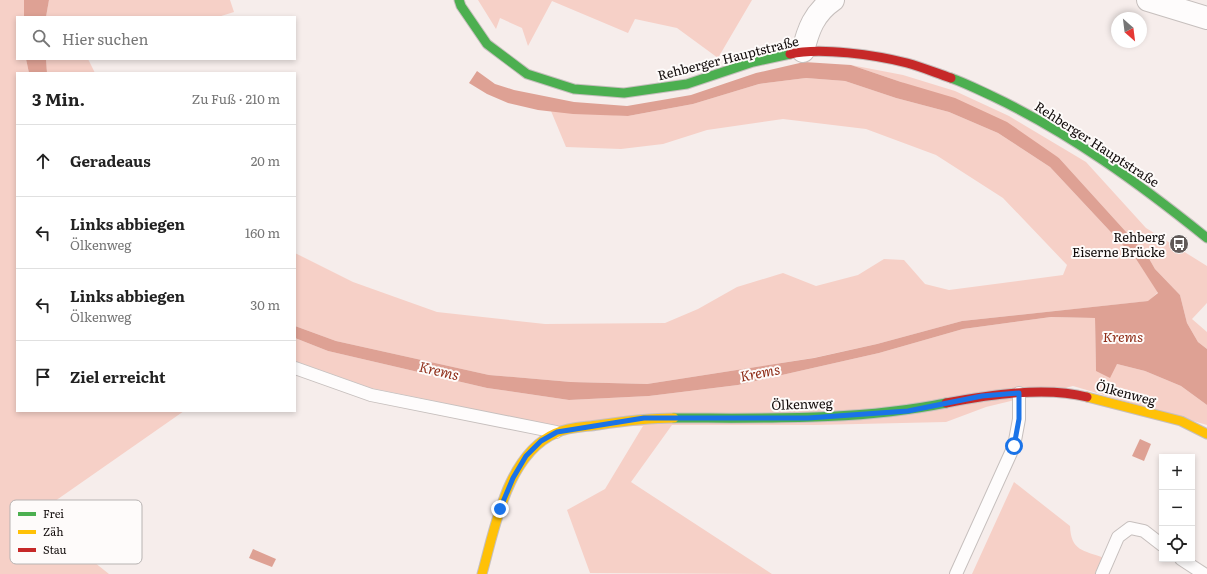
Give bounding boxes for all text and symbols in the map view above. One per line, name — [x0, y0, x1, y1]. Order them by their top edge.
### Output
north arrow — [1111, 12, 1147, 48]
search box — [16, 16, 296, 60]
icon: search — [30, 27, 52, 49]
text: Hier suchen — [62, 27, 148, 50]
street label: Rehberger Hauptstraße — [655, 31, 801, 84]
text: 3 Min. — [32, 86, 85, 111]
text: Zu Fuß · 210 m — [192, 89, 280, 108]
street label: Rehberger Hauptstraße — [1031, 96, 1163, 191]
text: Geradeaus — [70, 149, 151, 172]
icon: ahead — [32, 150, 54, 172]
text: 20 m — [251, 151, 280, 170]
text: Links abbiegen — [70, 212, 185, 235]
icon: left — [32, 222, 54, 244]
text: 160 m — [245, 223, 280, 242]
place label: Rehberg Eiserne Brücke — [1072, 227, 1166, 261]
bus stop icon: Rehberg Eiserne Brücke — [1168, 233, 1190, 255]
text: Ölkenweg — [70, 235, 132, 254]
text: Links abbiegen — [70, 284, 185, 307]
icon: left — [32, 294, 54, 316]
text: 30 m — [250, 295, 280, 314]
text: Ölkenweg — [70, 307, 132, 326]
water label: Krems — [1103, 326, 1143, 346]
water label: Krems — [417, 356, 461, 384]
water label: Krems — [738, 358, 781, 386]
text: Ziel erreicht — [70, 365, 165, 388]
icon: arrive — [32, 366, 54, 388]
street label: Ölkenweg — [1094, 375, 1159, 410]
street label: Ölkenweg — [771, 393, 834, 414]
route start — [1005, 437, 1023, 455]
map controls — [1159, 454, 1195, 562]
button: + — [1159, 454, 1195, 490]
button: − — [1159, 490, 1195, 526]
legend — [10, 500, 142, 564]
route end — [491, 500, 509, 518]
text: Frei — [43, 505, 64, 521]
text: Zäh — [43, 523, 63, 539]
button: locate — [1159, 526, 1195, 562]
text: Stau — [43, 541, 66, 557]

